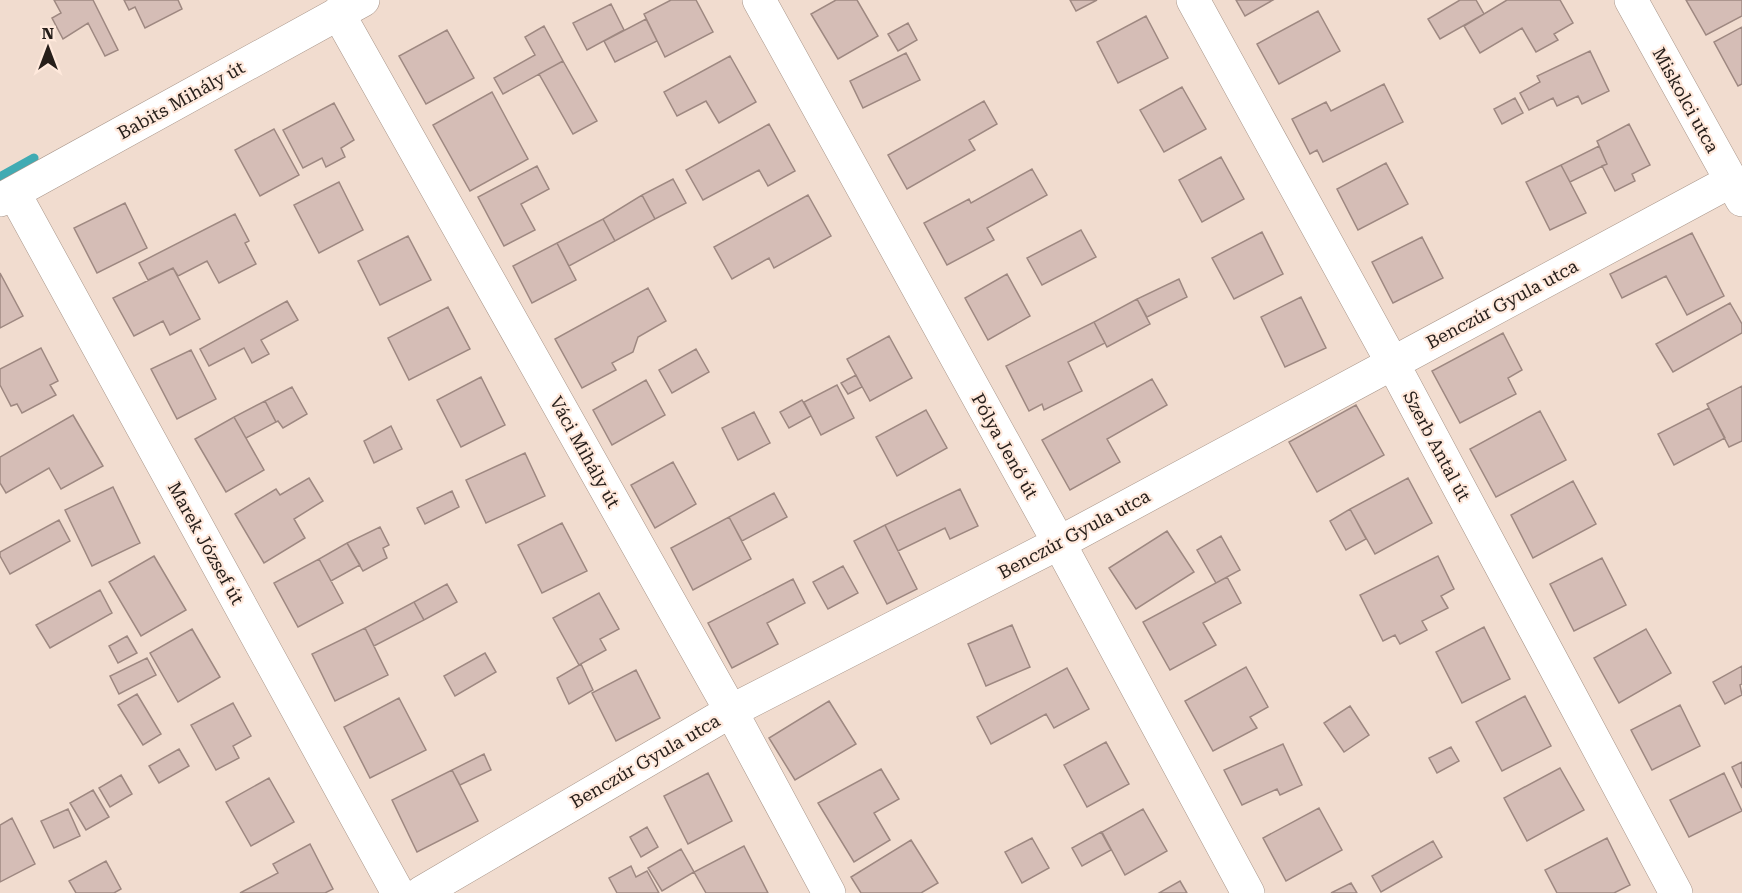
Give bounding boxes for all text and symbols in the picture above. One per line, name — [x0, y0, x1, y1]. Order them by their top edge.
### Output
north arrow — [18, 18, 78, 78]
text: N — [42, 24, 54, 43]
street label: Miskolci utca — [1648, 44, 1724, 156]
street label: Babits Mihály út — [114, 56, 248, 144]
street label: Benczúr Gyula utca — [1422, 255, 1582, 353]
street label: Szerb Antal út — [1399, 387, 1475, 505]
street label: Pólya Jenő út — [967, 390, 1043, 503]
street label: Váci Mihály út — [546, 393, 624, 512]
street label: Marek József út — [164, 478, 249, 608]
street label: Benczúr Gyula utca — [994, 485, 1154, 583]
street label: Benczúr Gyula utca — [567, 710, 724, 812]

